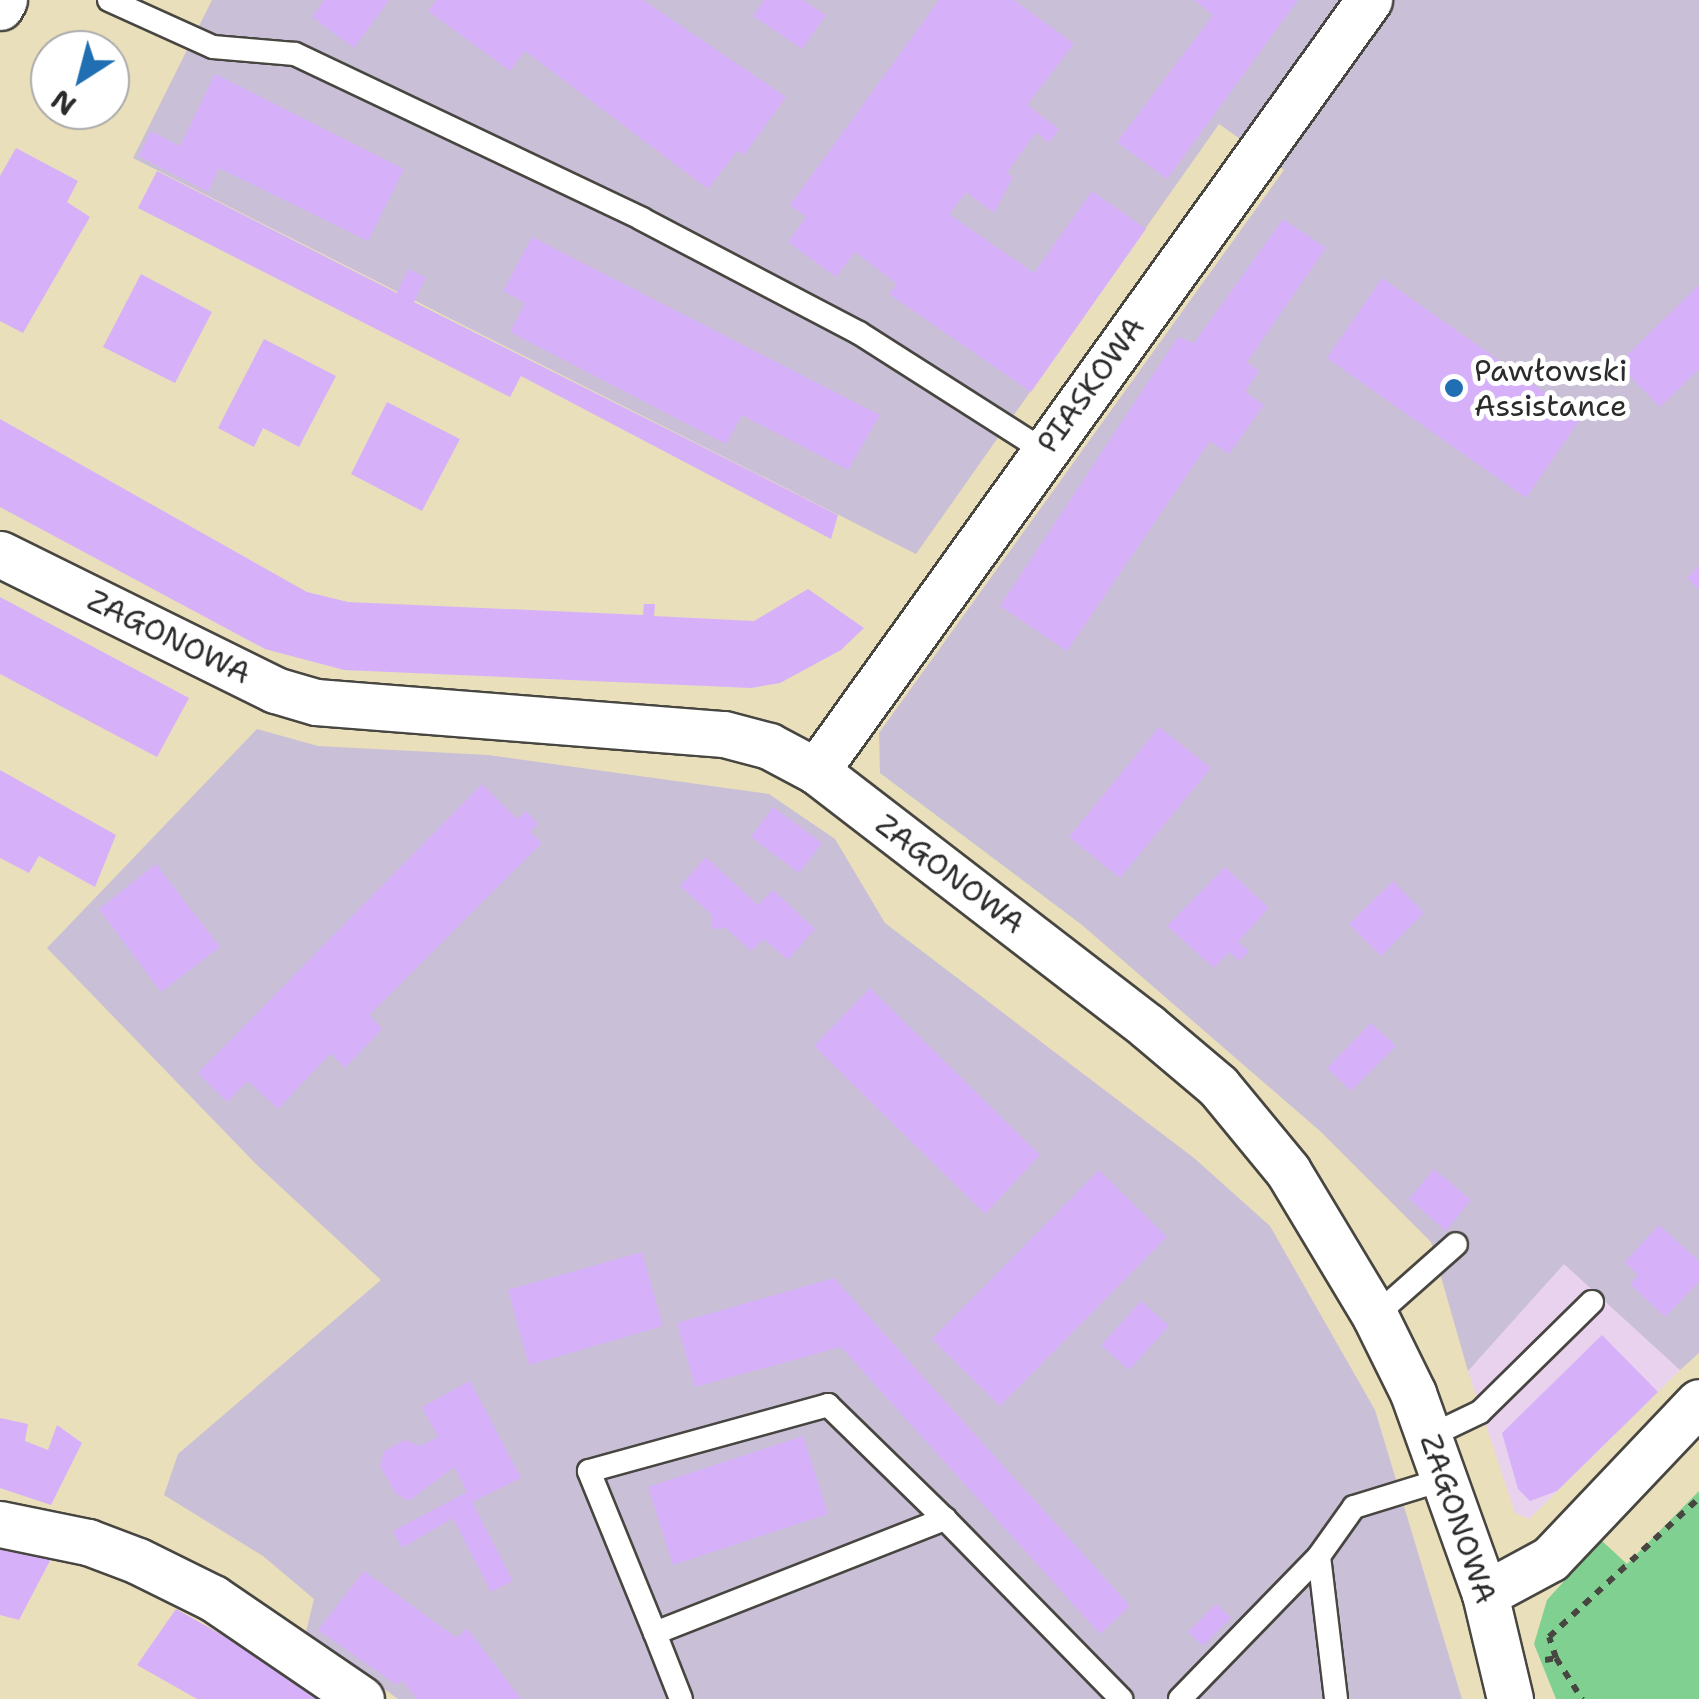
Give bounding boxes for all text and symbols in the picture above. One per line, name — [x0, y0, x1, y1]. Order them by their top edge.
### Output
north arrow — [30, 30, 130, 130]
text: N — [43, 81, 84, 125]
street label: PIASKOWA — [1030, 310, 1152, 460]
place label: Pawłowski Assistance — [1474, 353, 1627, 424]
marker: Pawłowski Assistance — [1443, 377, 1465, 399]
street label: ZAGONOWA — [82, 582, 256, 692]
street label: ZAGONOWA — [869, 806, 1031, 942]
street label: ZAGONOWA — [1412, 1430, 1504, 1608]

